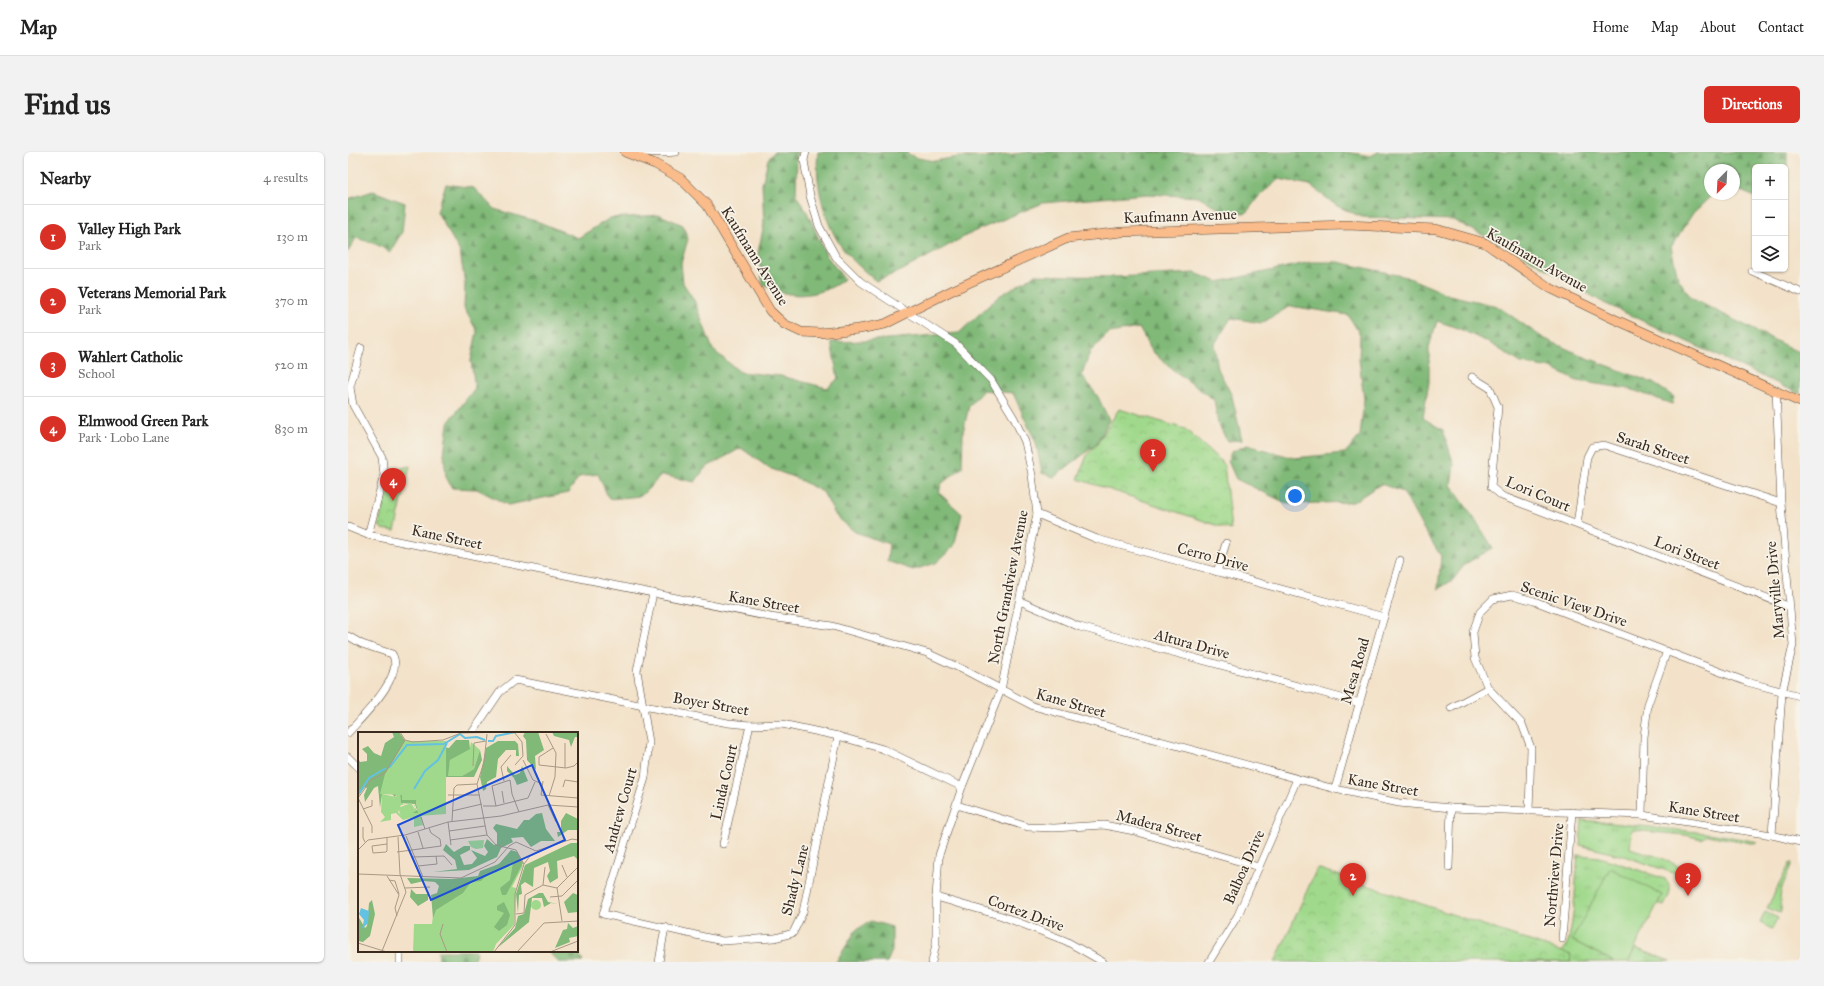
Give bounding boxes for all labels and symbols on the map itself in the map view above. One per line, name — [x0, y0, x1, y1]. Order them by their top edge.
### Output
north arrow — [1704, 164, 1740, 200]
street label: Kaufmann Avenue — [717, 203, 793, 309]
street label: Kaufmann Avenue — [1123, 205, 1237, 227]
street label: Kaufmann Avenue — [1483, 224, 1591, 296]
street label: Sarah Street — [1614, 428, 1692, 468]
pin: 1 — [1140, 439, 1166, 472]
pin: 4 — [380, 468, 406, 501]
street label: Lori Court — [1503, 472, 1574, 516]
your location — [1285, 486, 1305, 506]
street label: North Grandview Avenue — [984, 508, 1032, 666]
street label: Kane Street — [410, 521, 485, 553]
street label: Lori Street — [1652, 532, 1723, 574]
street label: Cerro Drive — [1175, 539, 1251, 575]
street label: Maryville Drive — [1762, 540, 1788, 640]
street label: Scenic View Drive — [1518, 577, 1630, 631]
street label: Kane Street — [727, 587, 802, 617]
street label: Altura Drive — [1151, 625, 1232, 663]
street label: Mesa Road — [1337, 635, 1373, 706]
street label: Kane Street — [1034, 684, 1109, 722]
street label: Boyer Street — [672, 688, 751, 720]
inset map — [358, 732, 578, 952]
street label: Linda Court — [707, 742, 742, 822]
street label: Andrew Court — [599, 765, 641, 855]
street label: Kane Street — [1346, 770, 1421, 800]
street label: Kane Street — [1667, 797, 1742, 827]
street label: Madera Street — [1114, 806, 1205, 846]
street label: Northview Drive — [1540, 822, 1568, 928]
street label: Balboa Drive — [1220, 827, 1268, 907]
street label: Shady Lane — [777, 843, 813, 917]
pin: 2 — [1340, 863, 1366, 896]
pin: 3 — [1675, 863, 1701, 896]
street label: Cortez Drive — [985, 891, 1067, 935]

